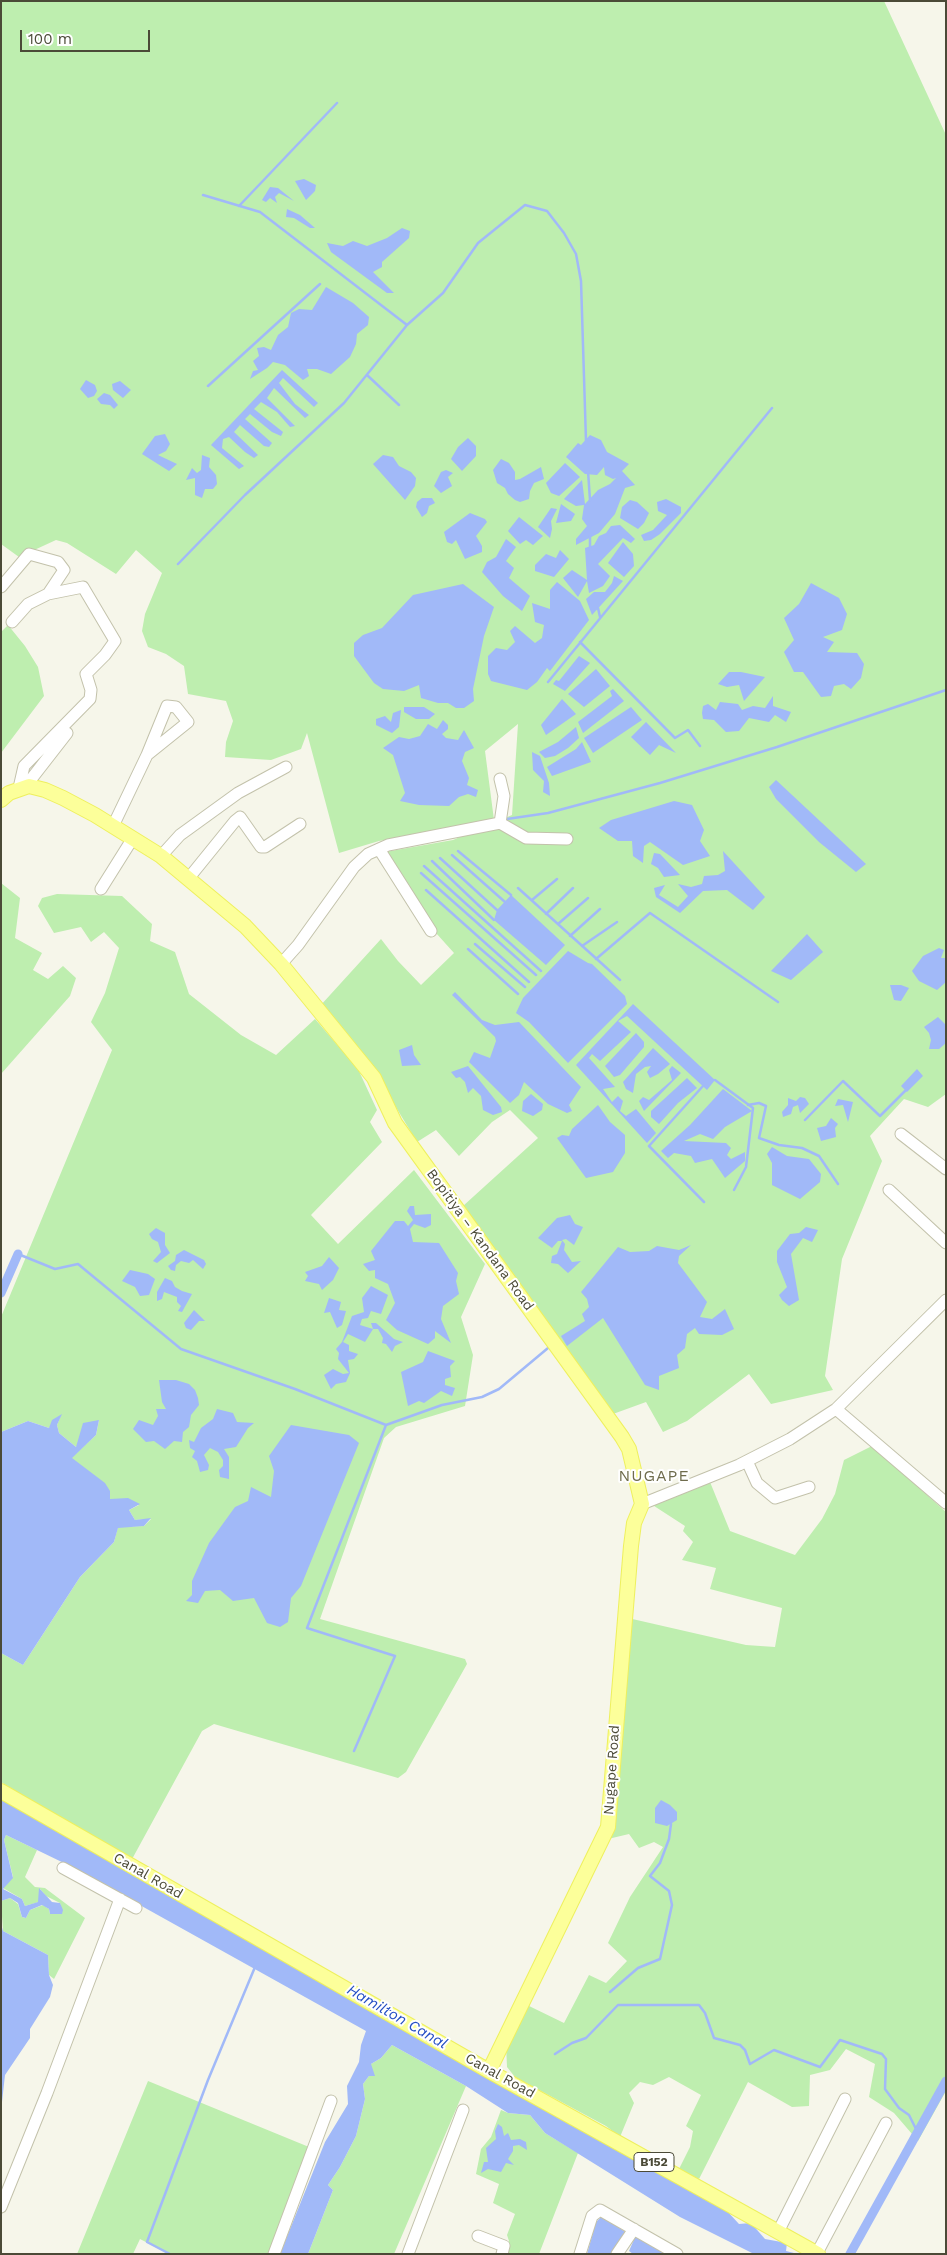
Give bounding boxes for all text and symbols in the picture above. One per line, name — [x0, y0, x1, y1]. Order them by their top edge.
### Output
scale bar — [22, 20, 152, 52]
text: 100 m — [28, 30, 72, 48]
street label: Bopitiya – Kandana Road — [423, 1166, 537, 1314]
district label: NUGAPE — [618, 1466, 690, 1486]
street label: Nugape Road — [600, 1725, 624, 1815]
street label: Canal Road — [110, 1849, 186, 1903]
water label: Hamilton Canal — [344, 1981, 450, 2053]
street label: Canal Road — [462, 2050, 538, 2102]
road number: B152 — [634, 2152, 674, 2172]

